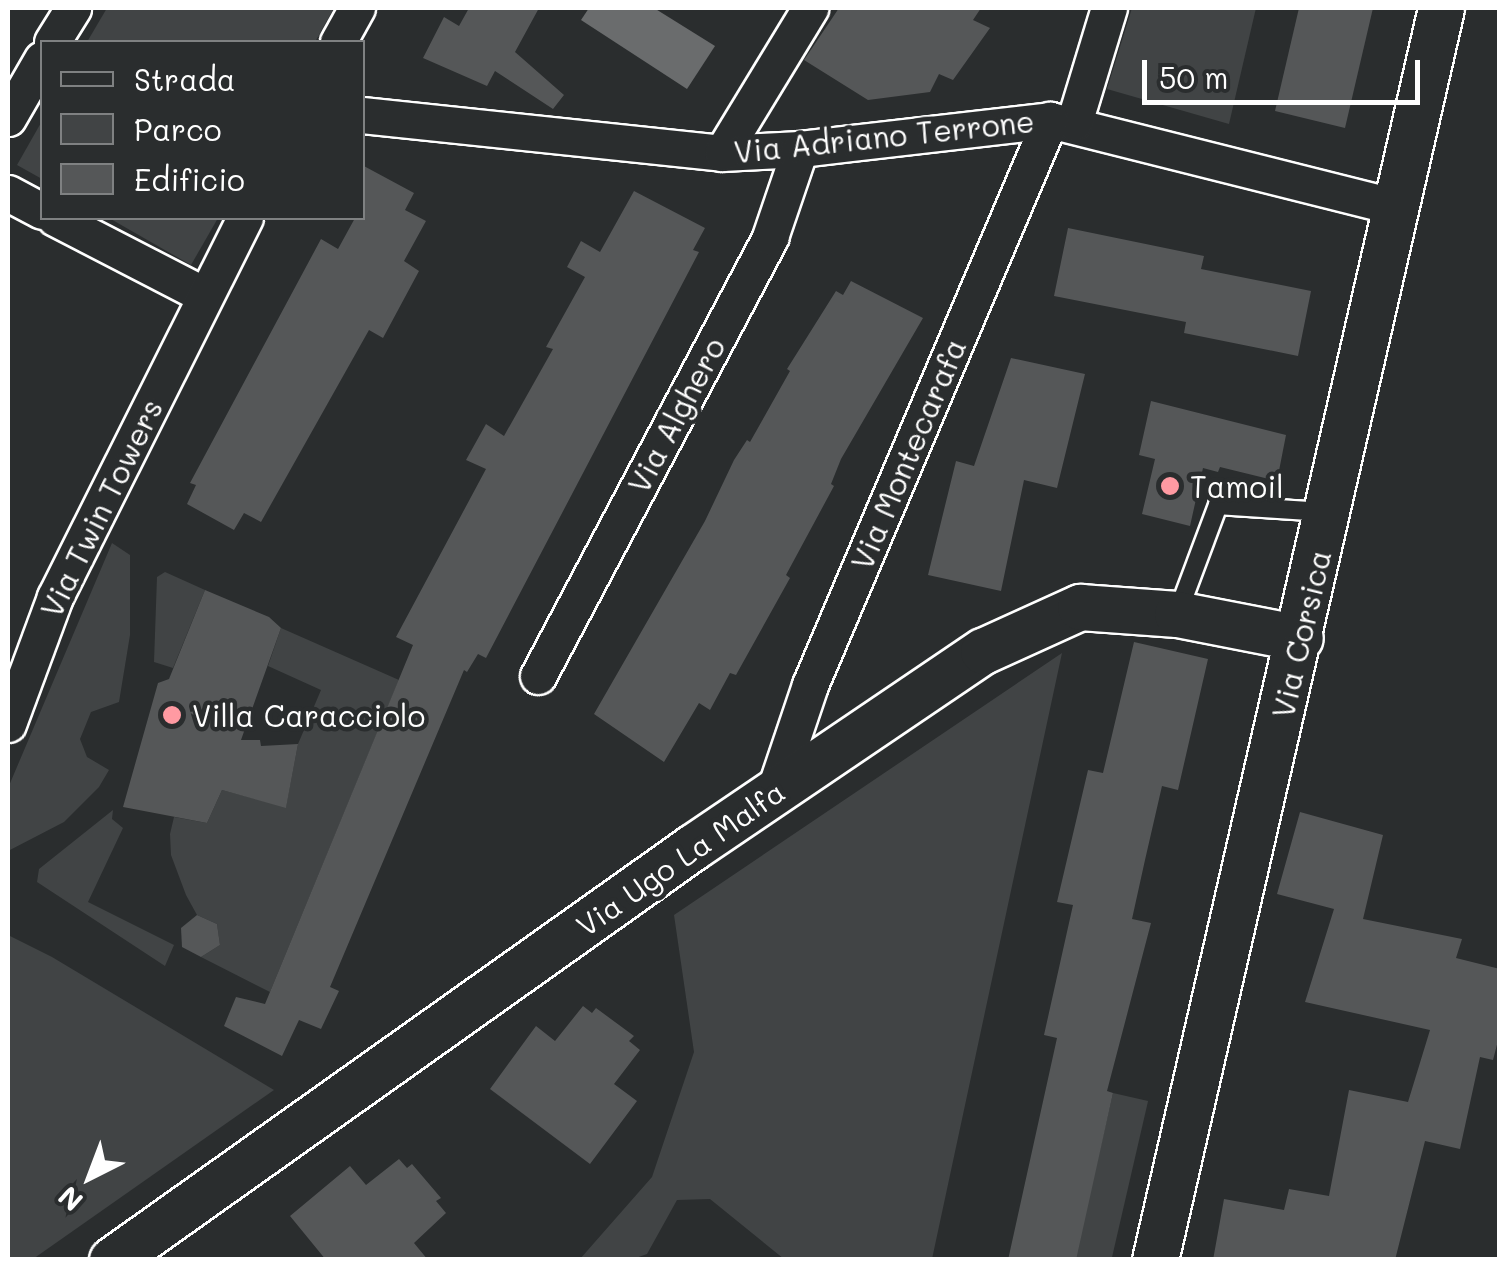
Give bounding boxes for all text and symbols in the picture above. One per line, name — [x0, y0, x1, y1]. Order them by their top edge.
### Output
legend — [40, 40, 365, 220]
scale bar — [1147, 40, 1424, 102]
text: 50 m — [1159, 57, 1229, 97]
text: Strada — [134, 59, 236, 99]
street label: Via Adriano Terrone — [732, 102, 1036, 170]
text: Parco — [134, 109, 222, 149]
text: Edificio — [134, 159, 245, 199]
street label: Via Alghero — [620, 331, 732, 499]
street label: Via Montecarafa — [843, 333, 973, 575]
street label: Via Twin Towers — [33, 393, 169, 623]
place label: Tamoil — [1190, 468, 1284, 504]
marker: Tamoil — [1159, 475, 1181, 497]
street label: Via Corsica — [1264, 547, 1338, 721]
place label: Villa Caracciolo — [192, 697, 425, 733]
marker: Villa Caracciolo — [161, 704, 183, 726]
street label: Via Ugo La Malfa — [569, 773, 791, 943]
north arrow — [40, 1127, 140, 1227]
text: N — [50, 1179, 90, 1220]

